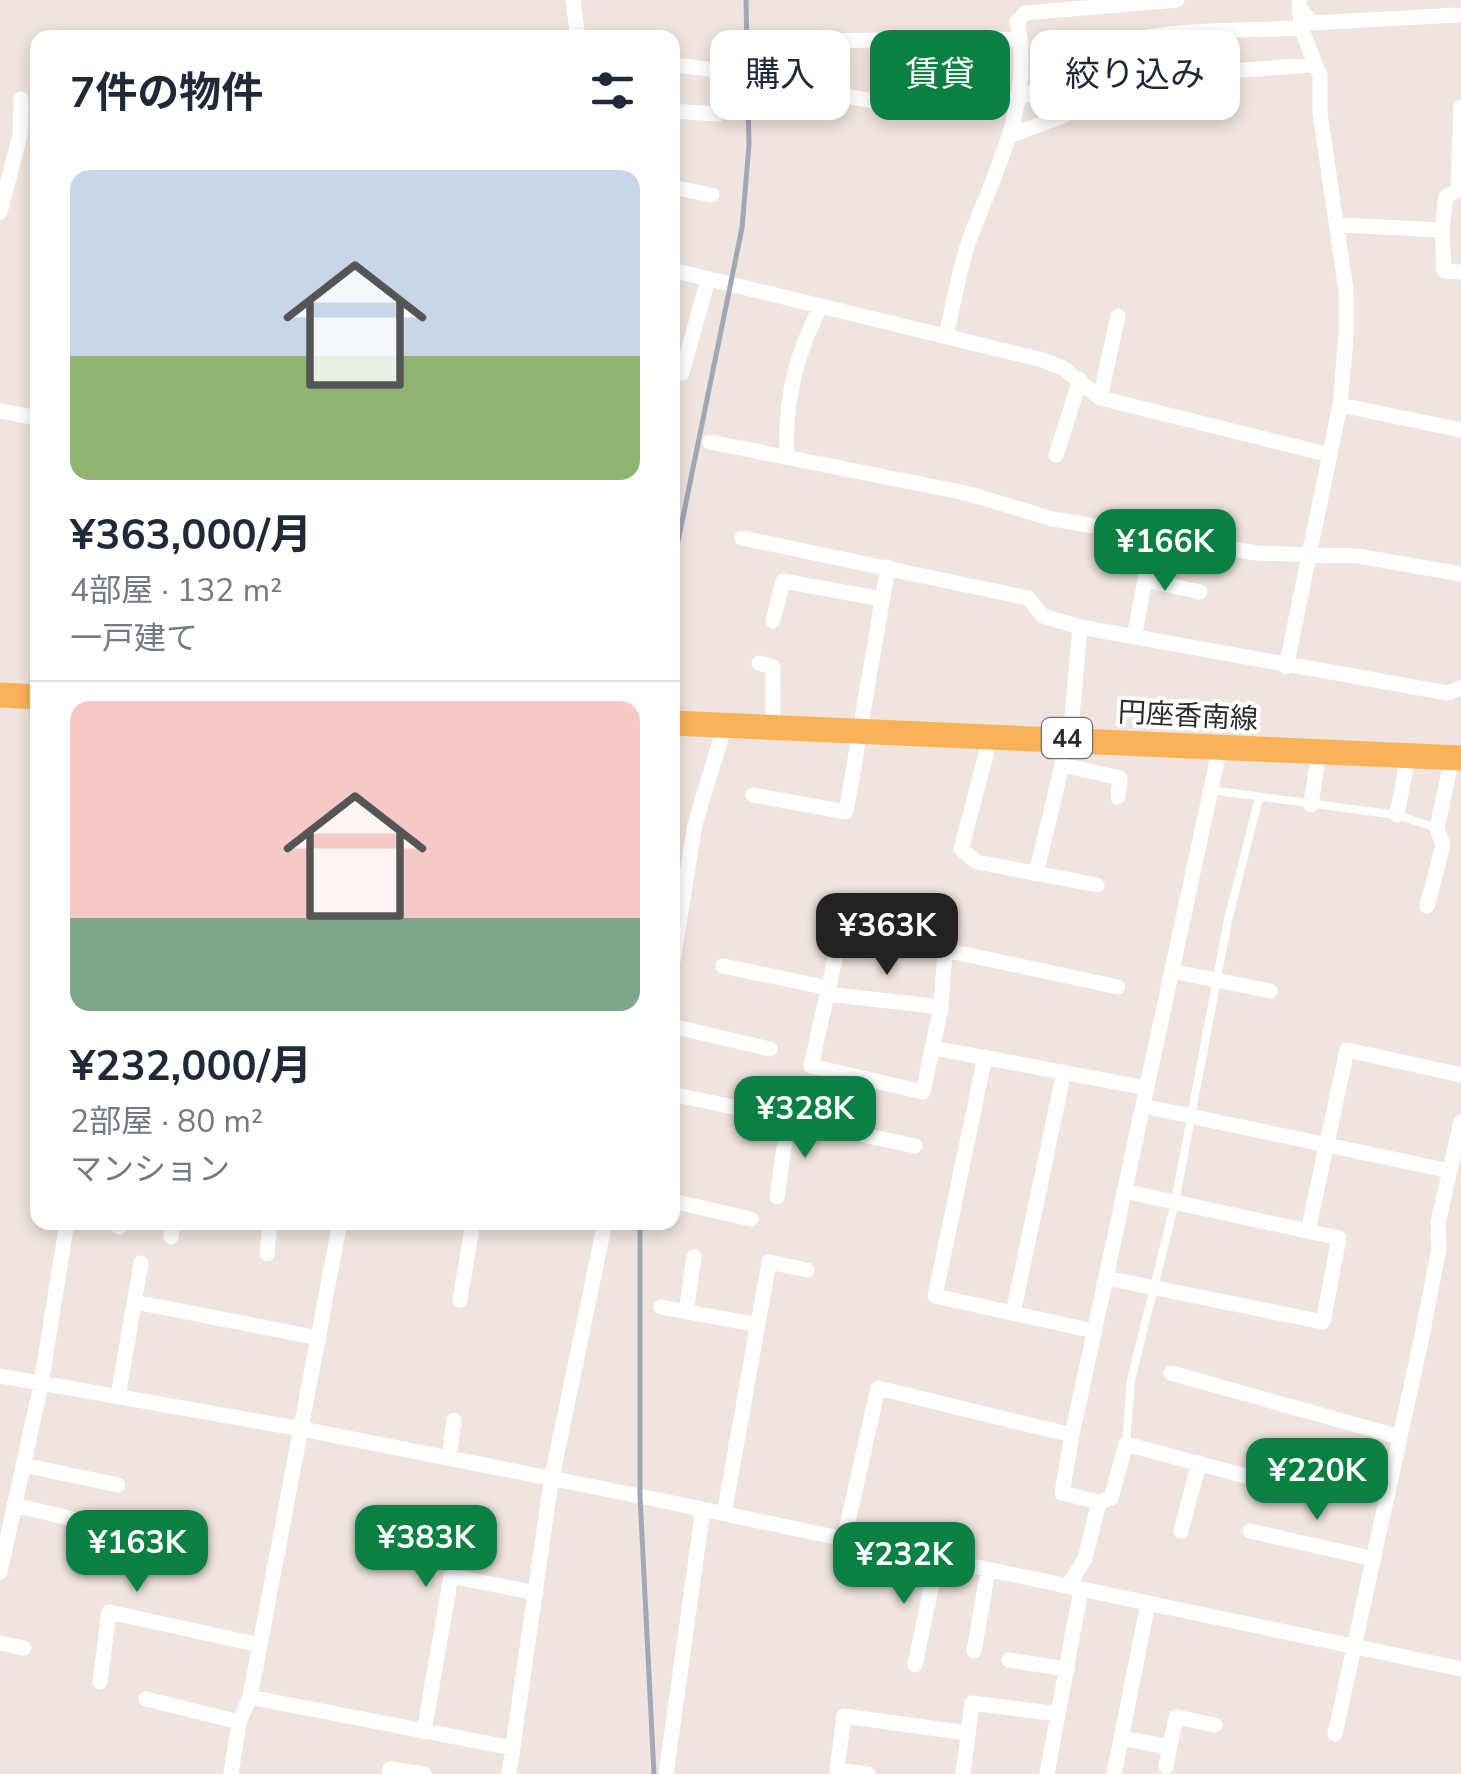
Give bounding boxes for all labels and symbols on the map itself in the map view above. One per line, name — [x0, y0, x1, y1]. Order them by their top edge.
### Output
pin: ¥166K — [1095, 509, 1235, 594]
street label: 円座香南線 — [1117, 693, 1259, 739]
road number: 44 — [1042, 718, 1092, 758]
pin: ¥363K — [817, 893, 957, 978]
pin: ¥328K — [735, 1076, 875, 1161]
pin: ¥220K — [1247, 1438, 1387, 1523]
pin: ¥383K — [356, 1505, 496, 1590]
pin: ¥163K — [67, 1510, 207, 1595]
pin: ¥232K — [834, 1522, 974, 1607]

